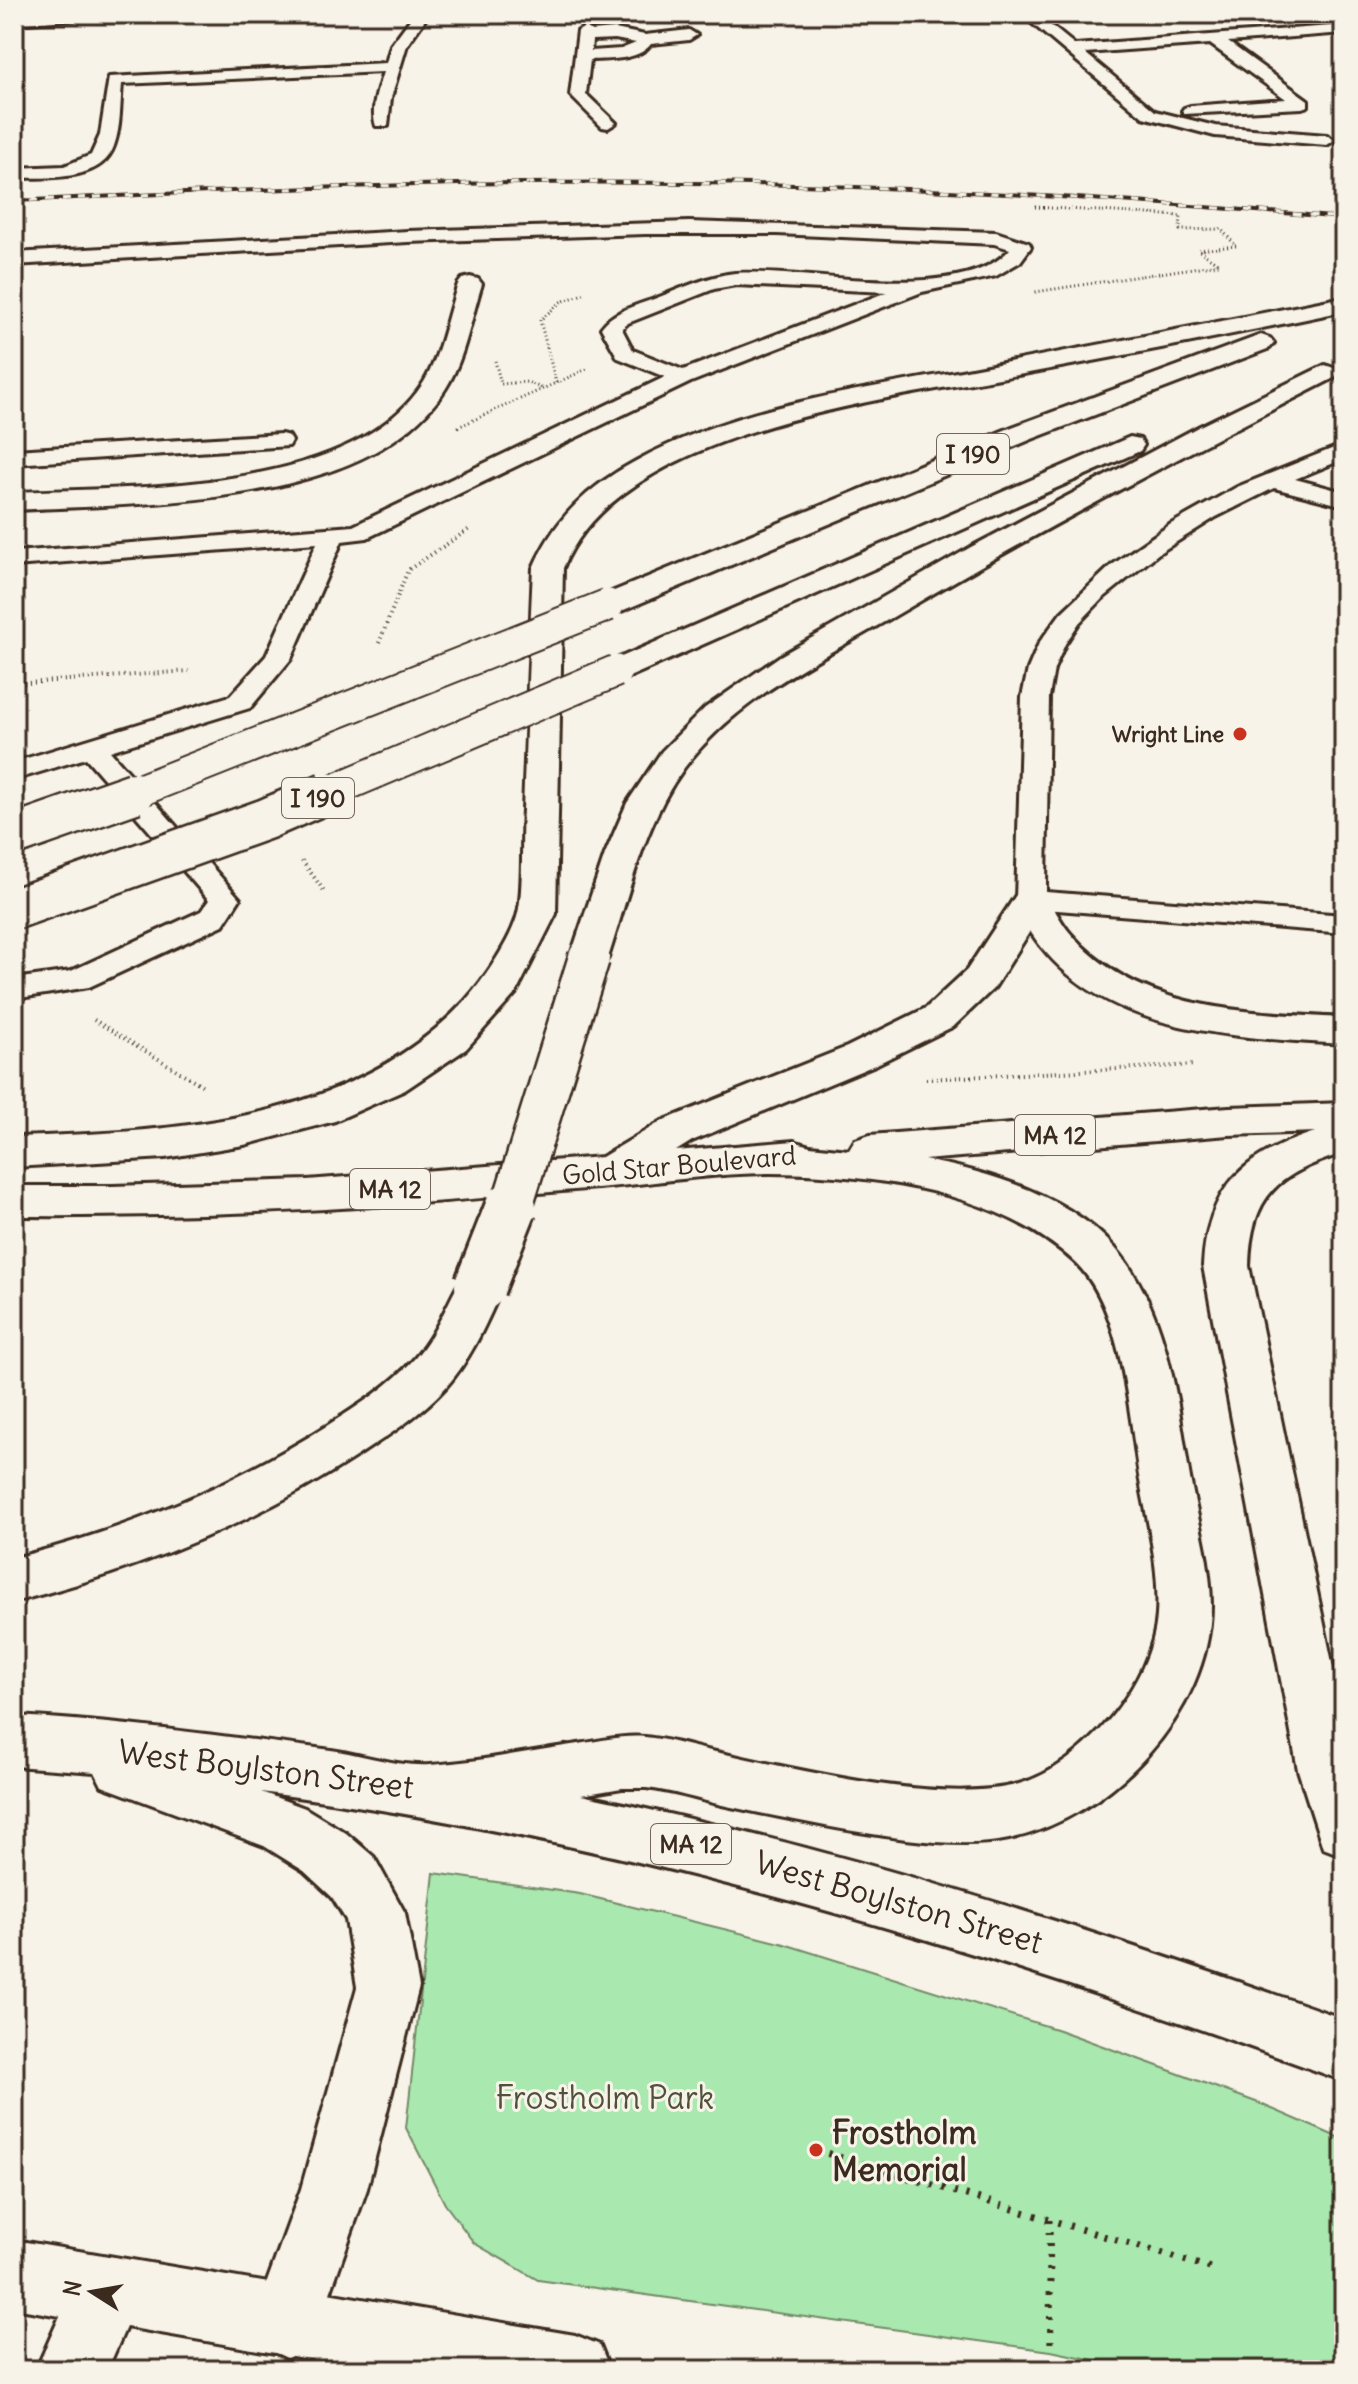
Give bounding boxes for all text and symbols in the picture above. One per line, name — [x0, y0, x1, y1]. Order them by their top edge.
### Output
road number: I 190 — [937, 434, 1009, 474]
place label: Wright Line — [1112, 720, 1224, 748]
marker: Wright Line — [1231, 725, 1249, 743]
road number: I 190 — [282, 778, 354, 818]
road number: MA 12 — [1015, 1115, 1095, 1155]
street label: Gold Star Boulevard — [561, 1138, 797, 1192]
road number: MA 12 — [350, 1169, 430, 1209]
street label: West Boylston Street — [116, 1731, 416, 1807]
road number: MA 12 — [651, 1824, 731, 1864]
street label: West Boylston Street — [750, 1841, 1048, 1963]
park label: Frostholm Park — [496, 2077, 714, 2118]
place label: Frostholm Memorial — [832, 2112, 977, 2190]
marker: Frostholm Memorial — [807, 2141, 825, 2159]
north arrow — [52, 2252, 132, 2332]
text: N — [57, 2278, 88, 2298]

